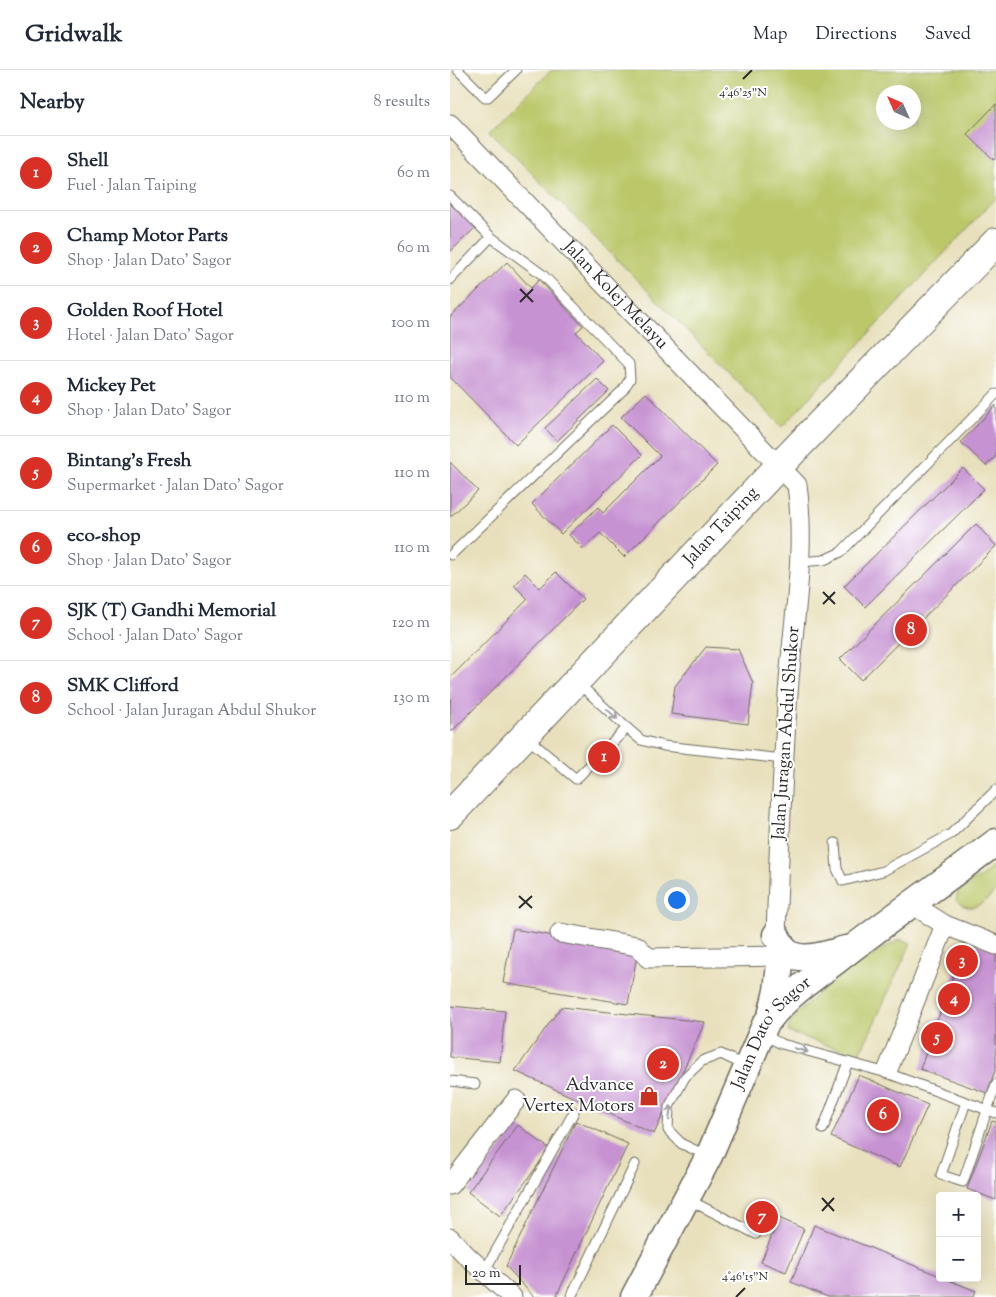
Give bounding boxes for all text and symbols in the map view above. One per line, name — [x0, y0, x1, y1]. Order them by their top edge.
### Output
text: Gridwalk — [25, 18, 123, 52]
text: Map — [753, 22, 788, 48]
text: Directions — [816, 22, 897, 48]
text: Saved — [925, 22, 971, 48]
text: 4°46'25"N — [719, 84, 767, 102]
north arrow — [876, 85, 921, 130]
text: Nearby — [20, 88, 85, 118]
text: 8 results — [374, 91, 430, 114]
text: Shell — [67, 148, 109, 175]
text: 1 — [33, 162, 39, 185]
text: 60 m — [397, 162, 430, 185]
text: Fuel · Jalan Taiping — [67, 175, 196, 198]
text: Champ Motor Parts — [67, 223, 228, 250]
street label: Jalan Kolej Melayu — [556, 235, 674, 356]
text: 2 — [32, 237, 40, 260]
text: 60 m — [397, 237, 430, 260]
text: Shop · Jalan Dato' Sagor — [67, 250, 231, 273]
text: Golden Roof Hotel — [67, 298, 223, 325]
text: 3 — [33, 312, 39, 335]
text: 100 m — [391, 312, 430, 335]
text: Hotel · Jalan Dato' Sagor — [67, 325, 234, 348]
text: Mickey Pet — [67, 373, 155, 400]
text: 4 — [32, 387, 40, 410]
text: 110 m — [394, 387, 430, 410]
text: Shop · Jalan Dato' Sagor — [67, 400, 231, 423]
text: Bintang’s Fresh — [67, 448, 192, 475]
text: 5 — [33, 462, 39, 485]
text: 110 m — [394, 462, 430, 485]
text: Supermarket · Jalan Dato' Sagor — [67, 475, 284, 498]
street label: Jalan Taiping — [677, 481, 766, 573]
text: eco-shop — [67, 523, 140, 550]
text: 6 — [32, 537, 40, 560]
text: 110 m — [394, 537, 430, 560]
text: Shop · Jalan Dato' Sagor — [67, 550, 231, 573]
text: SJK (T) Gandhi Memorial — [67, 598, 276, 625]
pin: 8 — [895, 611, 927, 649]
text: 7 — [32, 612, 40, 635]
text: 120 m — [392, 612, 430, 635]
text: School · Jalan Dato' Sagor — [67, 625, 243, 648]
street label: Jalan Juragan Abdul Shukor — [766, 625, 807, 842]
text: SMK Clifford — [67, 673, 179, 700]
text: 8 — [32, 687, 40, 710]
text: 130 m — [393, 687, 430, 710]
text: School · Jalan Juragan Abdul Shukor — [67, 700, 316, 723]
one-way arrow — [605, 708, 618, 720]
pin: 1 — [588, 738, 620, 776]
your location — [664, 887, 690, 913]
pin: 3 — [946, 942, 978, 980]
street label: Jalan Dato' Sagor — [725, 970, 818, 1095]
pin: 4 — [938, 980, 970, 1018]
pin: 5 — [921, 1019, 953, 1057]
pin: 2 — [647, 1045, 679, 1083]
one-way arrow — [793, 1045, 809, 1055]
place label: Advance Vertex Motors — [522, 1073, 634, 1120]
shop icon: Advance Vertex Motors — [638, 1085, 660, 1107]
pin: 6 — [867, 1096, 899, 1134]
one-way arrow — [665, 1105, 675, 1121]
map controls — [936, 1192, 981, 1282]
button: + — [936, 1192, 981, 1237]
pin: 7 — [746, 1198, 778, 1236]
button: − — [936, 1237, 981, 1282]
scale bar — [465, 1262, 521, 1285]
text: 20 m — [472, 1264, 501, 1284]
text: 4°46'15"N — [722, 1268, 769, 1286]

